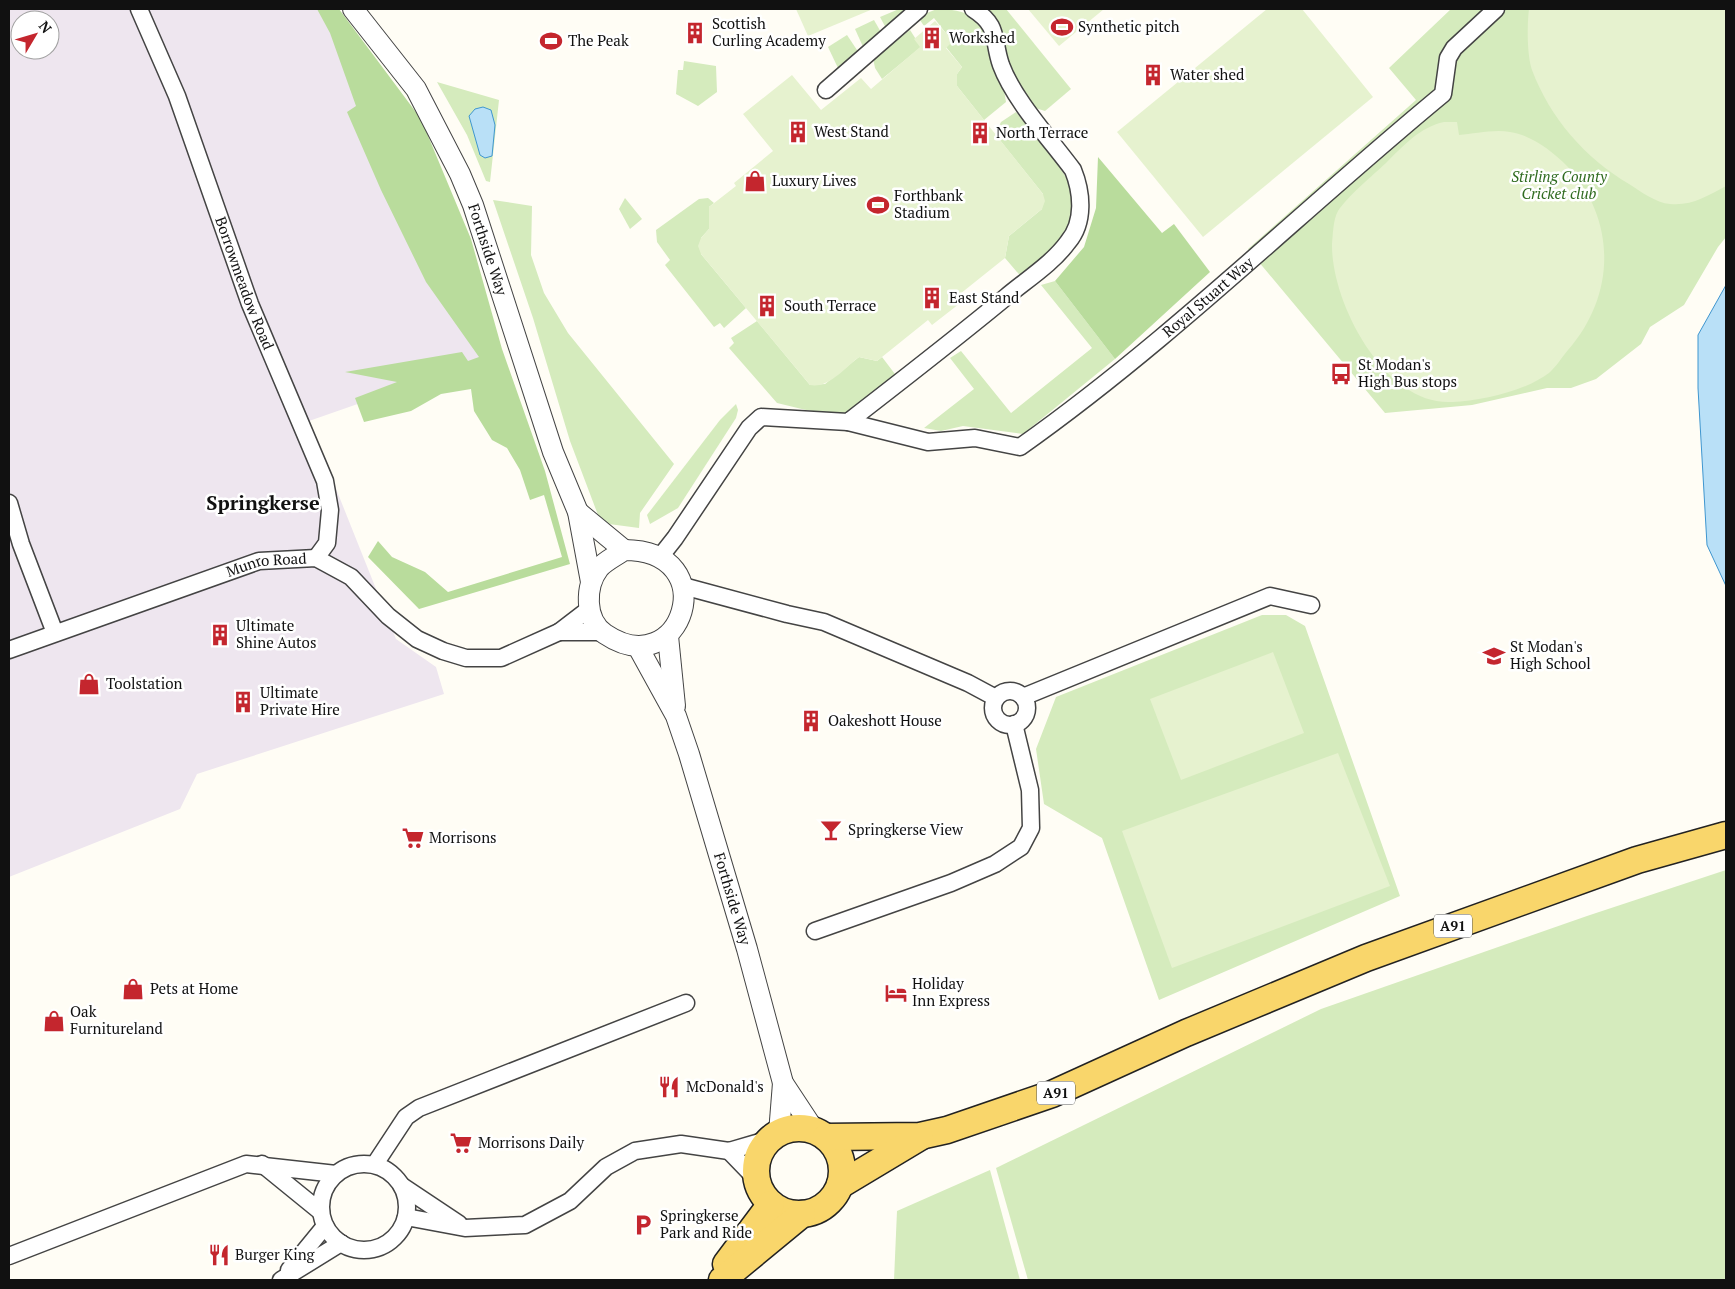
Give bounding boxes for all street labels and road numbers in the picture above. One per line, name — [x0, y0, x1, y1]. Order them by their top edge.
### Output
street label: Forthside Way — [464, 201, 513, 298]
street label: Borrowmeadow Road — [211, 214, 279, 353]
street label: Royal Stuart Way — [1158, 252, 1257, 341]
street label: Munro Road — [223, 548, 307, 581]
street label: Forthside Way — [710, 850, 756, 947]
road number: A91 — [1434, 914, 1472, 938]
road number: A91 — [1037, 1082, 1075, 1104]

